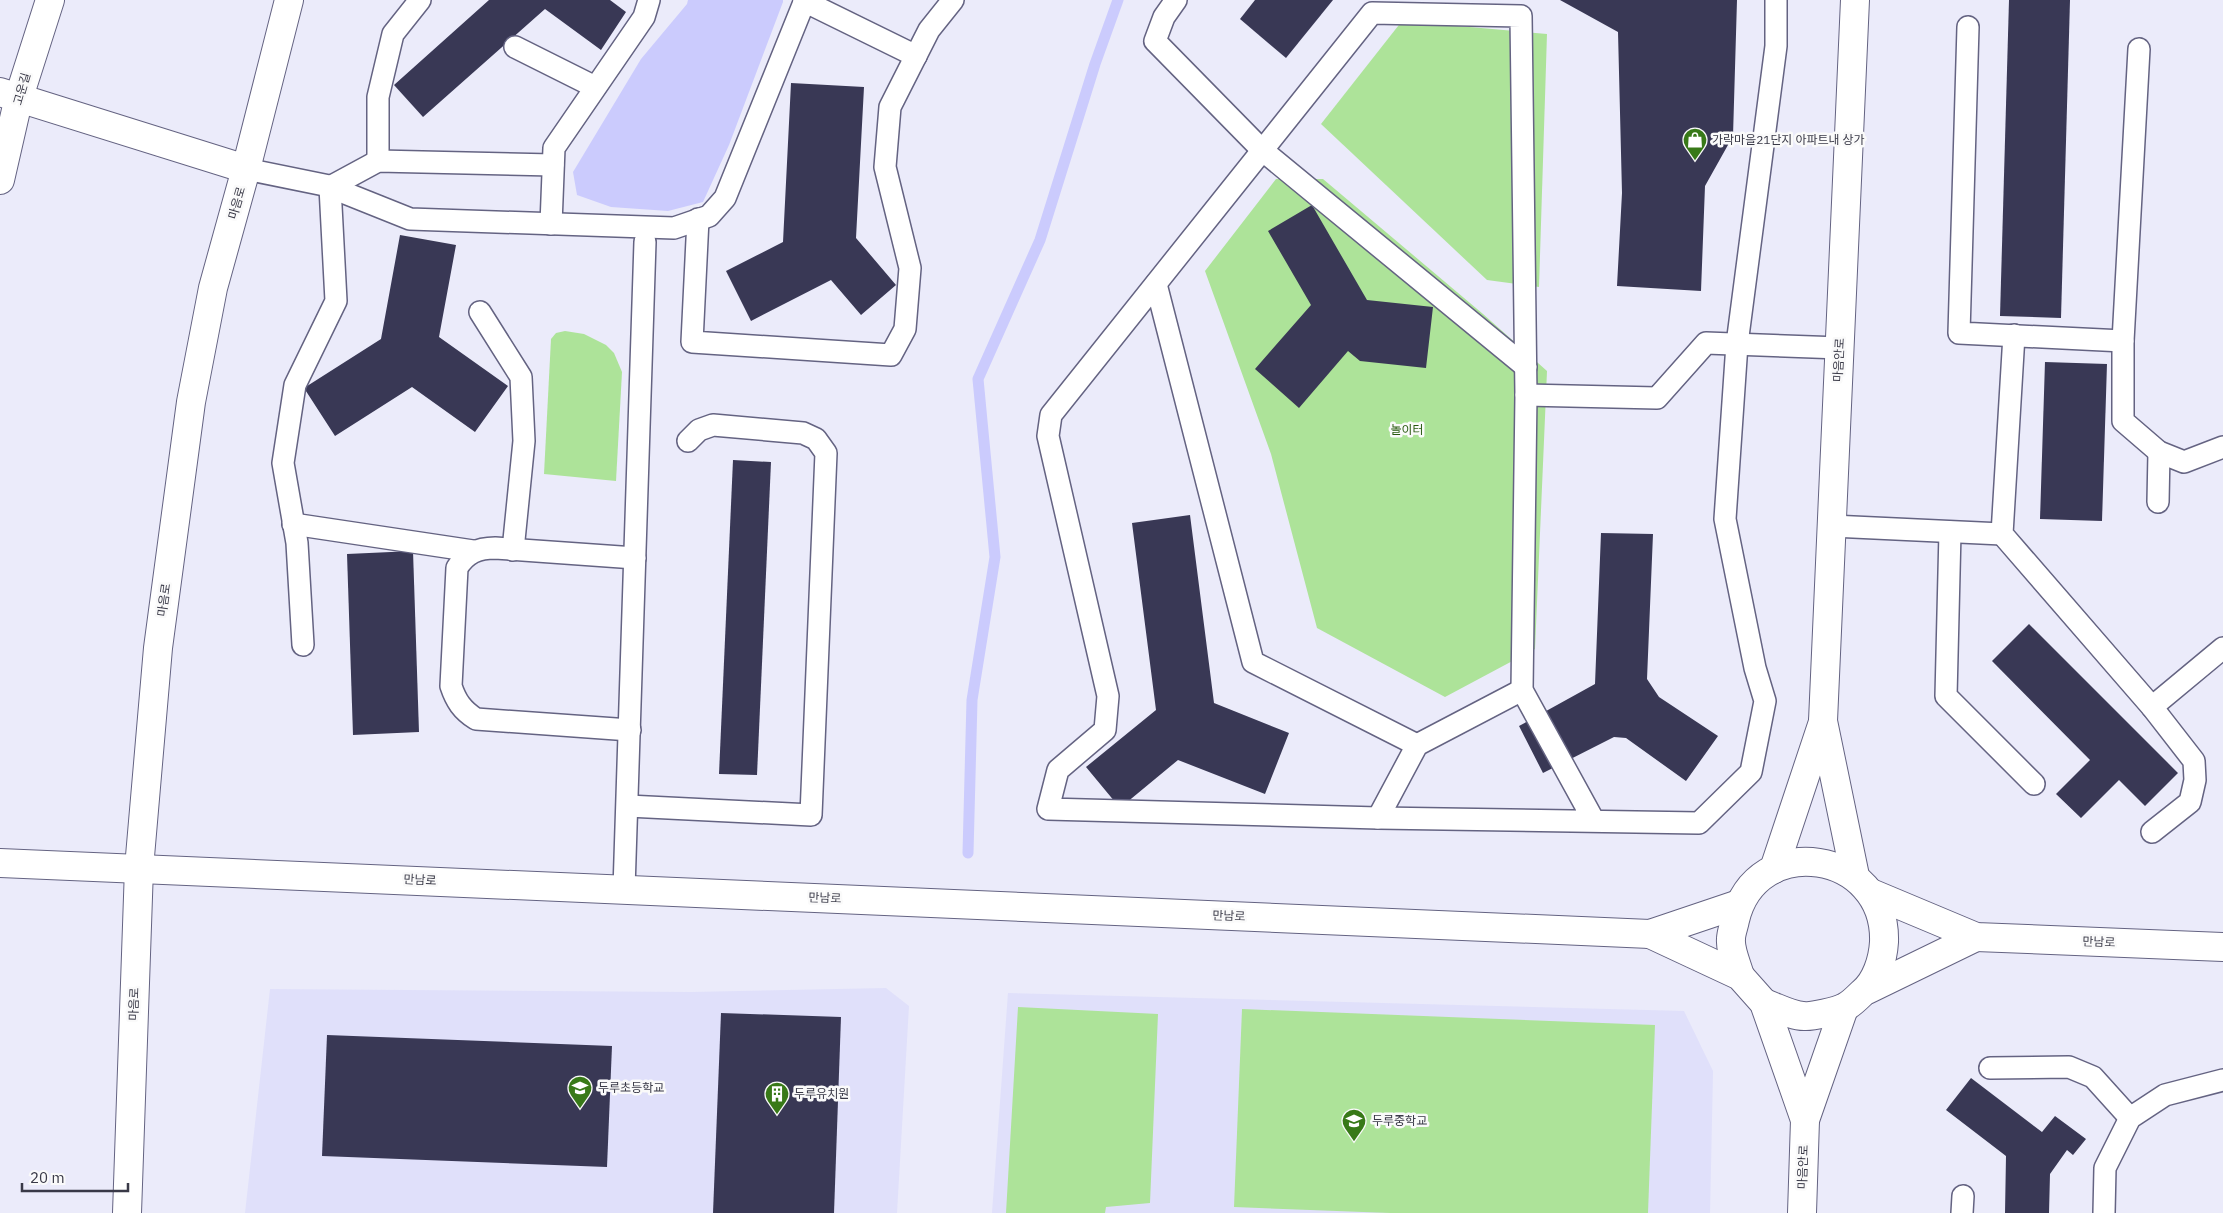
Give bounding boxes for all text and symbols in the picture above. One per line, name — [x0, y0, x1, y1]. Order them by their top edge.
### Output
street label: 고운길 — [10, 71, 33, 107]
shop icon: 가락마을21단지 아파트내 상가 — [1682, 127, 1708, 161]
place label: 가락마을21단지 아파트내 상가 — [1712, 132, 1865, 147]
street label: 마음로 — [225, 185, 248, 221]
street label: 마음안로 — [1830, 338, 1847, 382]
park label: 놀이터 — [1390, 422, 1424, 437]
street label: 마음로 — [154, 582, 173, 617]
street label: 만남로 — [403, 871, 437, 888]
street label: 만남로 — [808, 889, 842, 906]
street label: 만남로 — [1212, 907, 1246, 924]
street label: 만남로 — [2082, 933, 2116, 950]
street label: 마음로 — [125, 987, 142, 1021]
school or university icon: 두루초등학교 — [567, 1075, 593, 1109]
place label: 두루초등학교 — [598, 1080, 664, 1095]
building icon: 두루유치원 — [764, 1081, 790, 1115]
place label: 두루유치원 — [794, 1086, 849, 1101]
school or university icon: 두루중학교 — [1341, 1108, 1367, 1142]
place label: 두루중학교 — [1372, 1113, 1427, 1128]
street label: 마음안로 — [1794, 1145, 1811, 1189]
scale bar — [22, 1160, 129, 1192]
text: 20 m — [30, 1168, 65, 1187]

